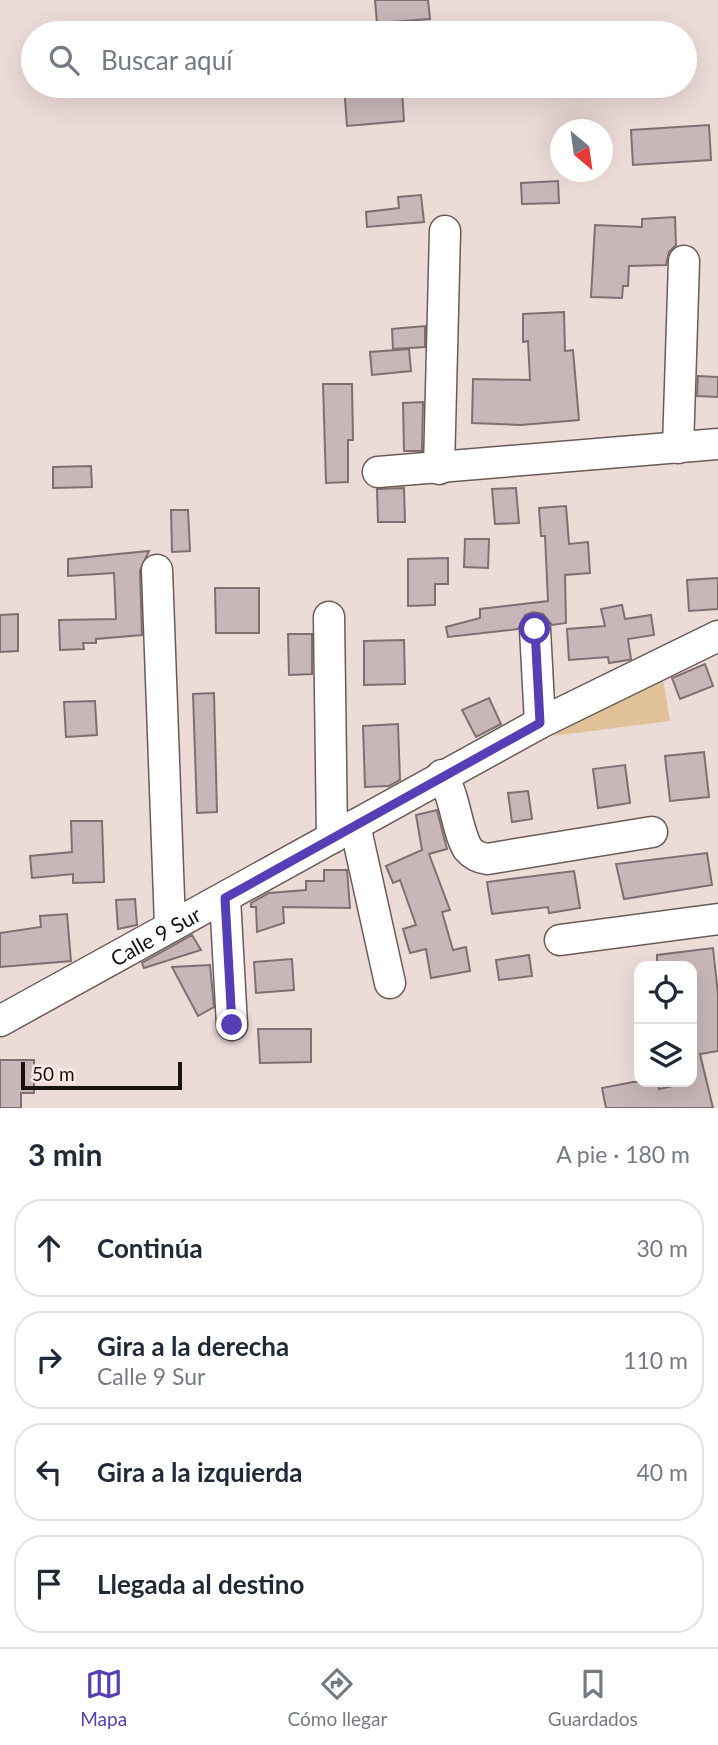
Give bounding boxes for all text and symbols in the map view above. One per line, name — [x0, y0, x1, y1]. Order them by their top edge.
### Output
search box — [21, 21, 697, 98]
icon: search — [45, 41, 83, 79]
text: Buscar aquí — [101, 44, 232, 76]
north arrow — [550, 119, 613, 182]
route start — [519, 613, 550, 644]
street label: Calle 9 Sur — [106, 900, 205, 970]
map controls — [634, 961, 697, 1087]
button: locate — [634, 961, 697, 1024]
route end — [216, 1009, 247, 1040]
button: layers — [634, 1024, 697, 1087]
scale bar — [21, 1059, 182, 1091]
text: 50 m — [32, 1062, 75, 1085]
text: 3 min — [28, 1136, 102, 1172]
text: A pie · 180 m — [556, 1140, 690, 1168]
icon: ahead — [30, 1229, 68, 1267]
text: Continúa — [97, 1232, 203, 1264]
text: 30 m — [637, 1234, 688, 1262]
text: Gira a la derecha — [97, 1330, 289, 1362]
icon: right — [30, 1341, 68, 1379]
text: 110 m — [623, 1346, 688, 1374]
text: Calle 9 Sur — [97, 1362, 205, 1390]
icon: left — [30, 1453, 68, 1491]
text: Gira a la izquierda — [97, 1456, 303, 1488]
text: 40 m — [637, 1458, 688, 1486]
icon: arrive — [30, 1565, 68, 1603]
text: Llegada al destino — [97, 1568, 304, 1600]
tab: Mapa — [80, 1665, 127, 1730]
tab: Cómo llegar — [288, 1665, 387, 1730]
tab: Guardados — [548, 1665, 638, 1730]

